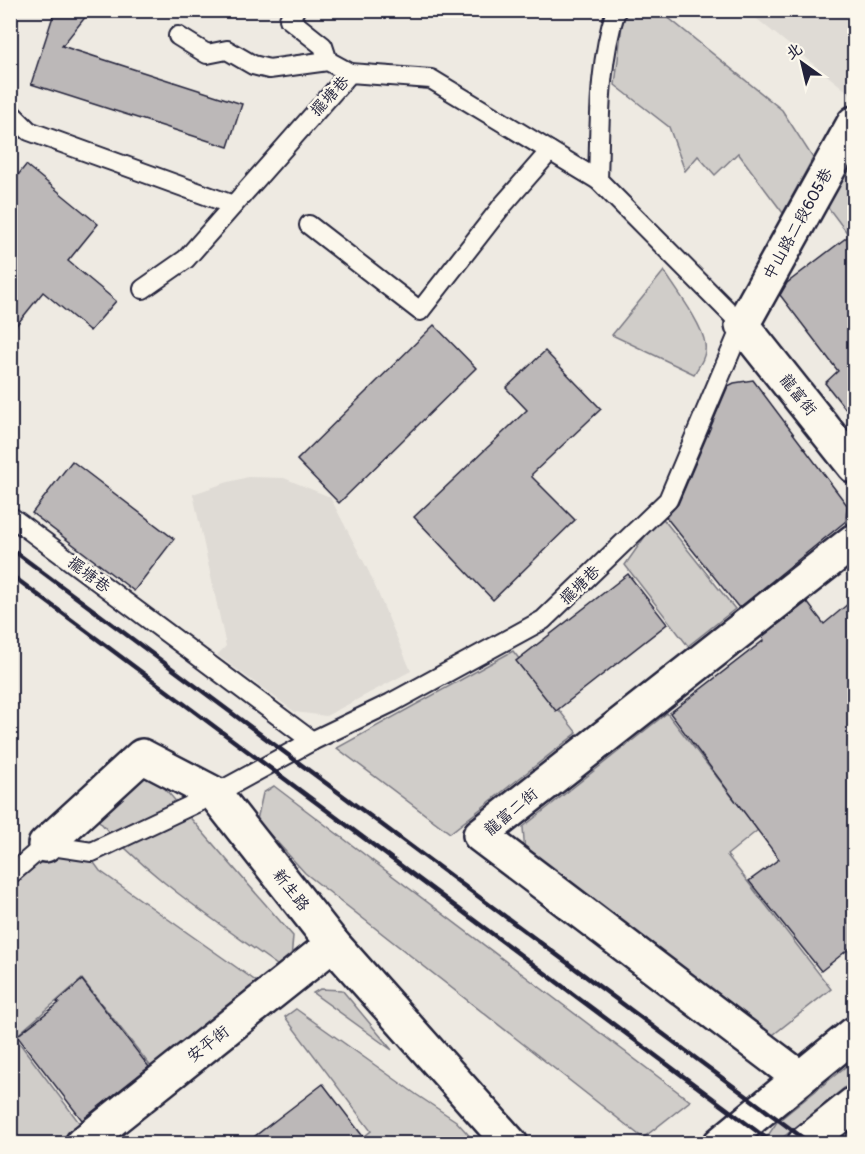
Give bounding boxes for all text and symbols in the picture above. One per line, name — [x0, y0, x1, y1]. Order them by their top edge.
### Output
north arrow — [772, 33, 832, 93]
text: 北 — [782, 39, 806, 64]
street label: 擺塘巷 — [306, 72, 354, 120]
street label: 中山路二段605巷 — [759, 165, 837, 283]
street label: 龍富街 — [775, 370, 821, 420]
street label: 擺塘巷 — [64, 553, 114, 597]
street label: 擺塘巷 — [556, 561, 604, 609]
street label: 龍富二街 — [480, 784, 542, 840]
street label: 新生路 — [268, 865, 314, 915]
street label: 安平街 — [183, 1021, 233, 1067]

